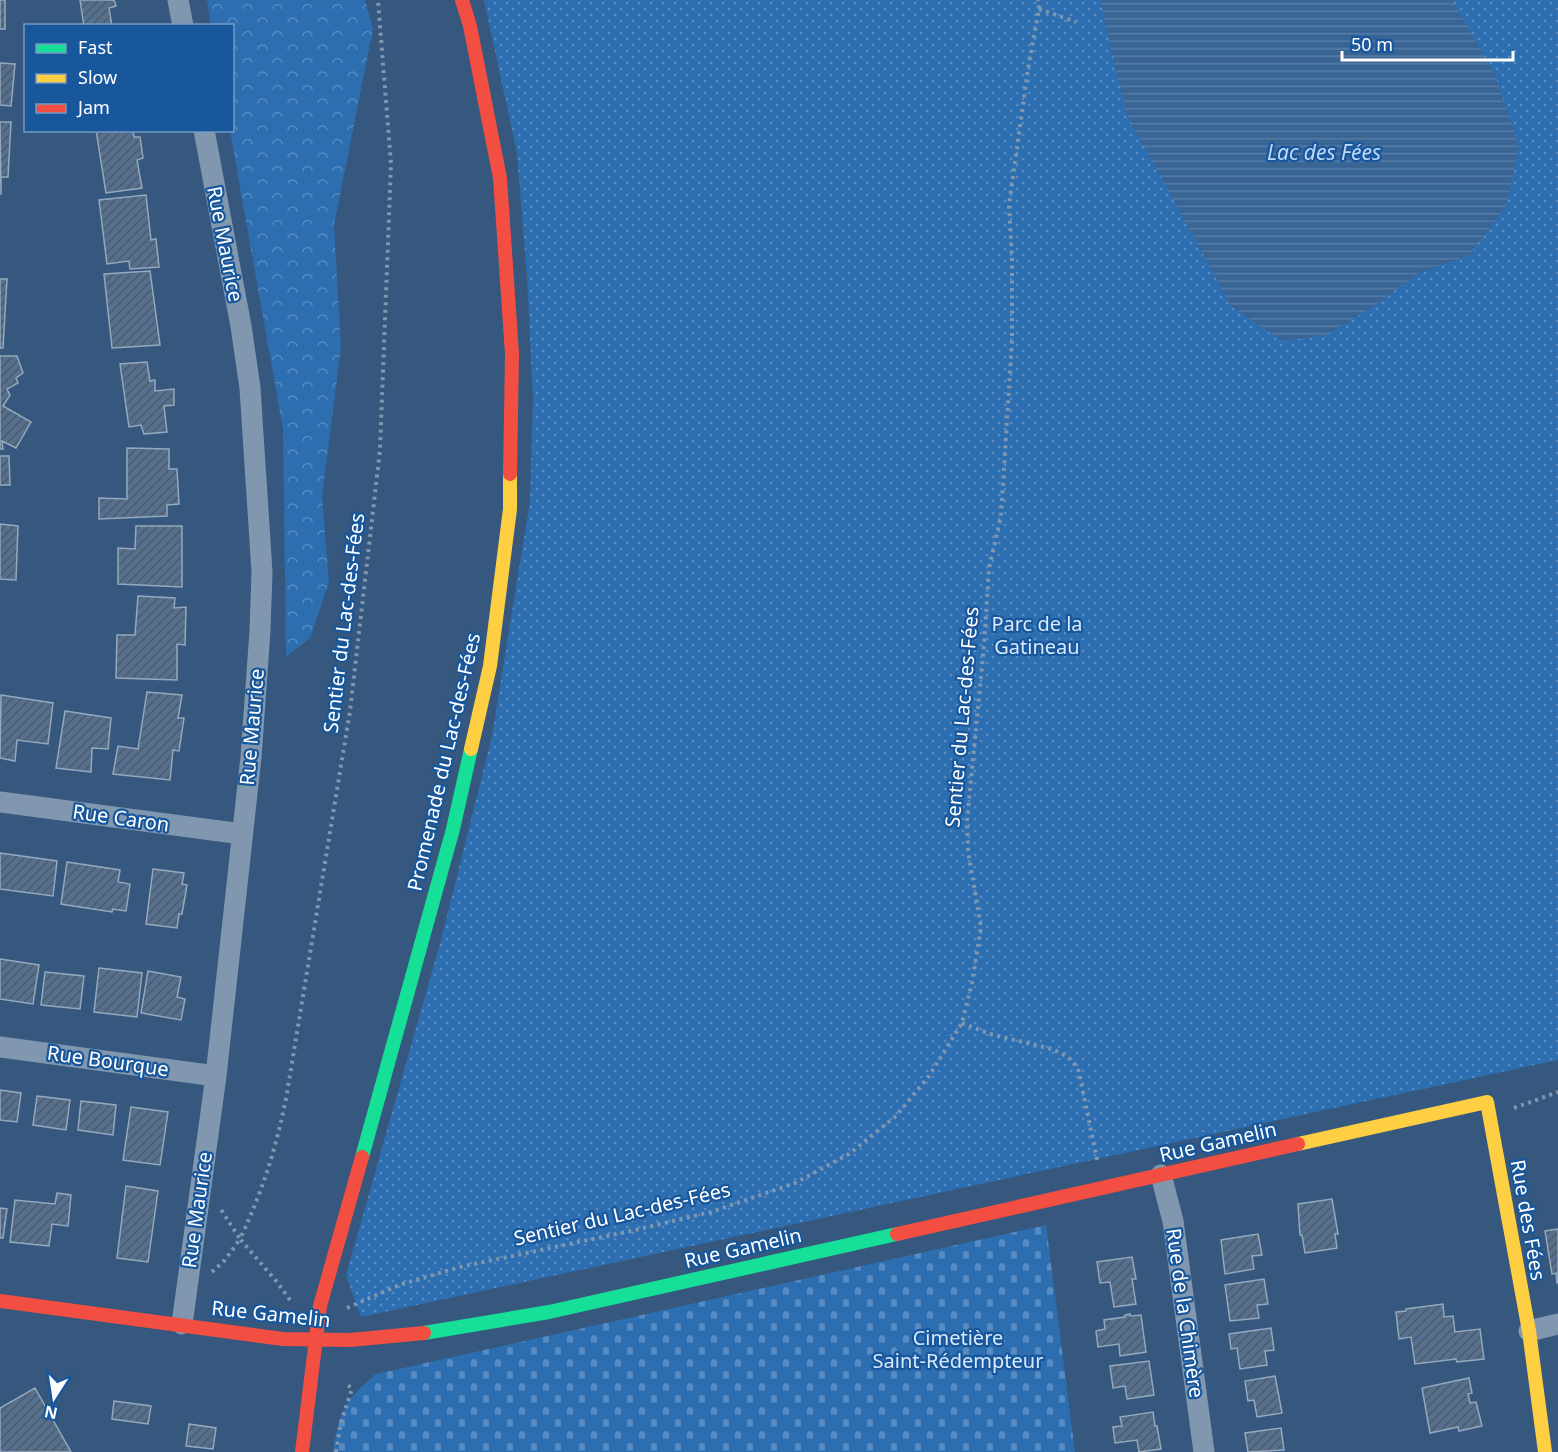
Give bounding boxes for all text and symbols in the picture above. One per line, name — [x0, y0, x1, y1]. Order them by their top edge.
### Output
legend — [24, 24, 234, 132]
scale bar — [1342, 24, 1513, 62]
text: 50 m — [1351, 32, 1393, 56]
text: Fast — [78, 35, 113, 59]
text: Slow — [78, 65, 117, 89]
text: Jam — [76, 95, 110, 119]
water label: Lac des Fées — [1267, 138, 1381, 166]
street label: Rue Maurice — [201, 184, 250, 304]
street label: Sentier du Lac-des-Fées — [317, 511, 370, 734]
street label: Sentier du Lac-des-Fées — [938, 605, 985, 828]
park label: Parc de la Gatineau — [991, 610, 1083, 660]
street label: Promenade du Lac-des-Fées — [401, 630, 486, 894]
street label: Rue Maurice — [233, 667, 270, 787]
street label: Rue Caron — [71, 797, 171, 838]
street label: Rue Bourque — [46, 1039, 171, 1082]
street label: Rue Gamelin — [1157, 1115, 1279, 1168]
street label: Rue Maurice — [175, 1150, 218, 1270]
street label: Rue des Fées — [1505, 1157, 1552, 1282]
street label: Sentier du Lac-des-Fées — [511, 1175, 733, 1252]
street label: Rue Gamelin — [682, 1221, 804, 1274]
street label: Rue de la Chimère — [1160, 1226, 1211, 1399]
street label: Rue Gamelin — [210, 1294, 332, 1333]
park label: Cimetière Saint-Rédempteur — [873, 1324, 1043, 1374]
north arrow — [24, 1368, 84, 1428]
text: N — [42, 1401, 60, 1425]

